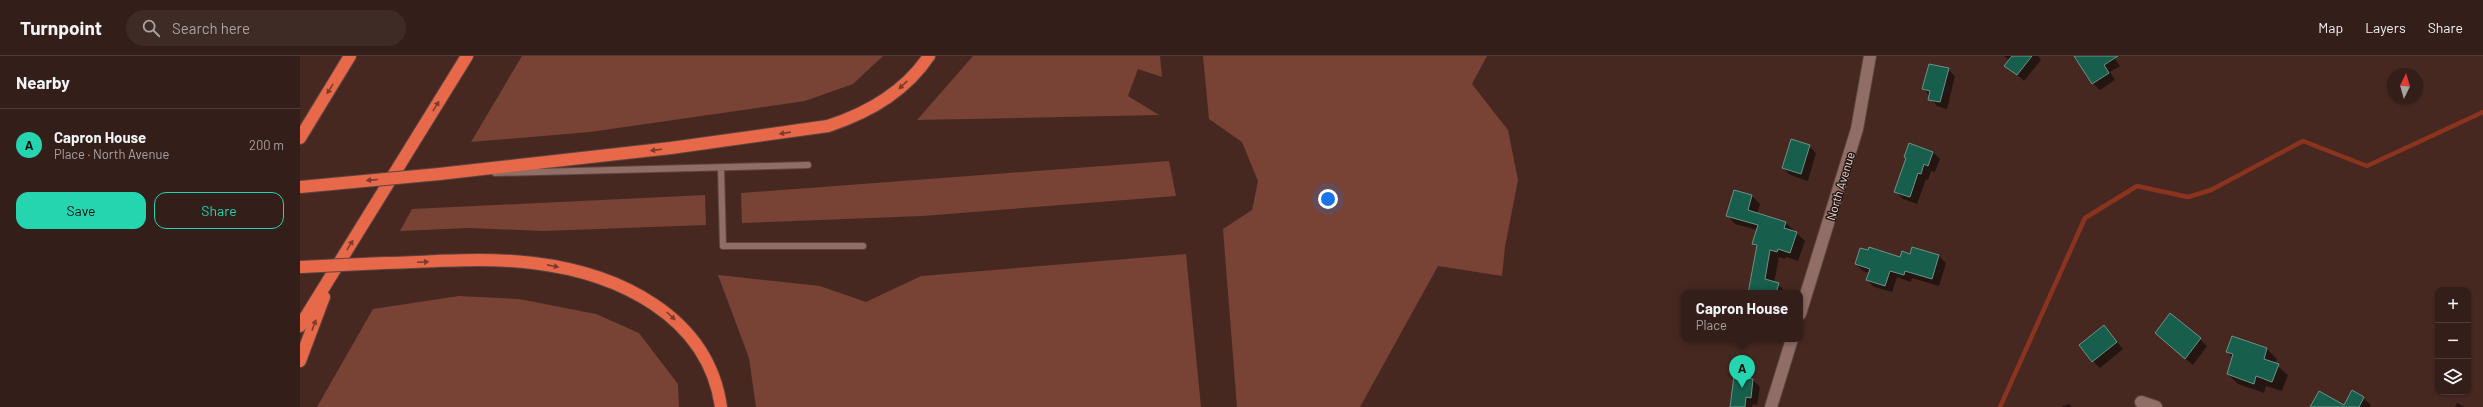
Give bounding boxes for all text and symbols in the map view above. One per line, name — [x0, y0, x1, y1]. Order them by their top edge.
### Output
search box — [126, 10, 406, 46]
text: Turnpoint — [20, 16, 102, 39]
icon: search — [140, 17, 162, 39]
text: Search here — [172, 19, 250, 37]
text: Map — [2318, 19, 2343, 36]
text: Layers — [2365, 19, 2406, 36]
text: Share — [2428, 19, 2463, 36]
north arrow — [2387, 68, 2423, 104]
text: Nearby — [16, 72, 70, 92]
one-way arrow — [898, 80, 908, 90]
one-way arrow — [326, 84, 334, 94]
one-way arrow — [433, 100, 440, 112]
text: Capron House — [54, 128, 146, 146]
one-way arrow — [779, 130, 791, 136]
text: A — [25, 137, 33, 153]
text: 200 m — [249, 137, 284, 153]
text: Place · North Avenue — [54, 146, 169, 162]
one-way arrow — [650, 147, 662, 153]
street label: North Avenue — [1823, 150, 1857, 222]
one-way arrow — [366, 177, 378, 184]
your location — [1318, 189, 1338, 209]
button: Save — [16, 192, 146, 229]
button: Share — [154, 192, 284, 229]
one-way arrow — [346, 240, 354, 251]
one-way arrow — [417, 259, 430, 265]
one-way arrow — [547, 263, 559, 269]
map controls — [2435, 287, 2471, 395]
button: + — [2435, 287, 2471, 323]
popup — [1681, 290, 1803, 342]
text: Capron House — [1696, 299, 1788, 317]
one-way arrow — [667, 311, 676, 320]
text: Place — [1696, 317, 1727, 333]
one-way arrow — [311, 318, 317, 330]
button: − — [2435, 323, 2471, 359]
pin: A — [1729, 355, 1755, 388]
button: layers — [2435, 359, 2471, 395]

